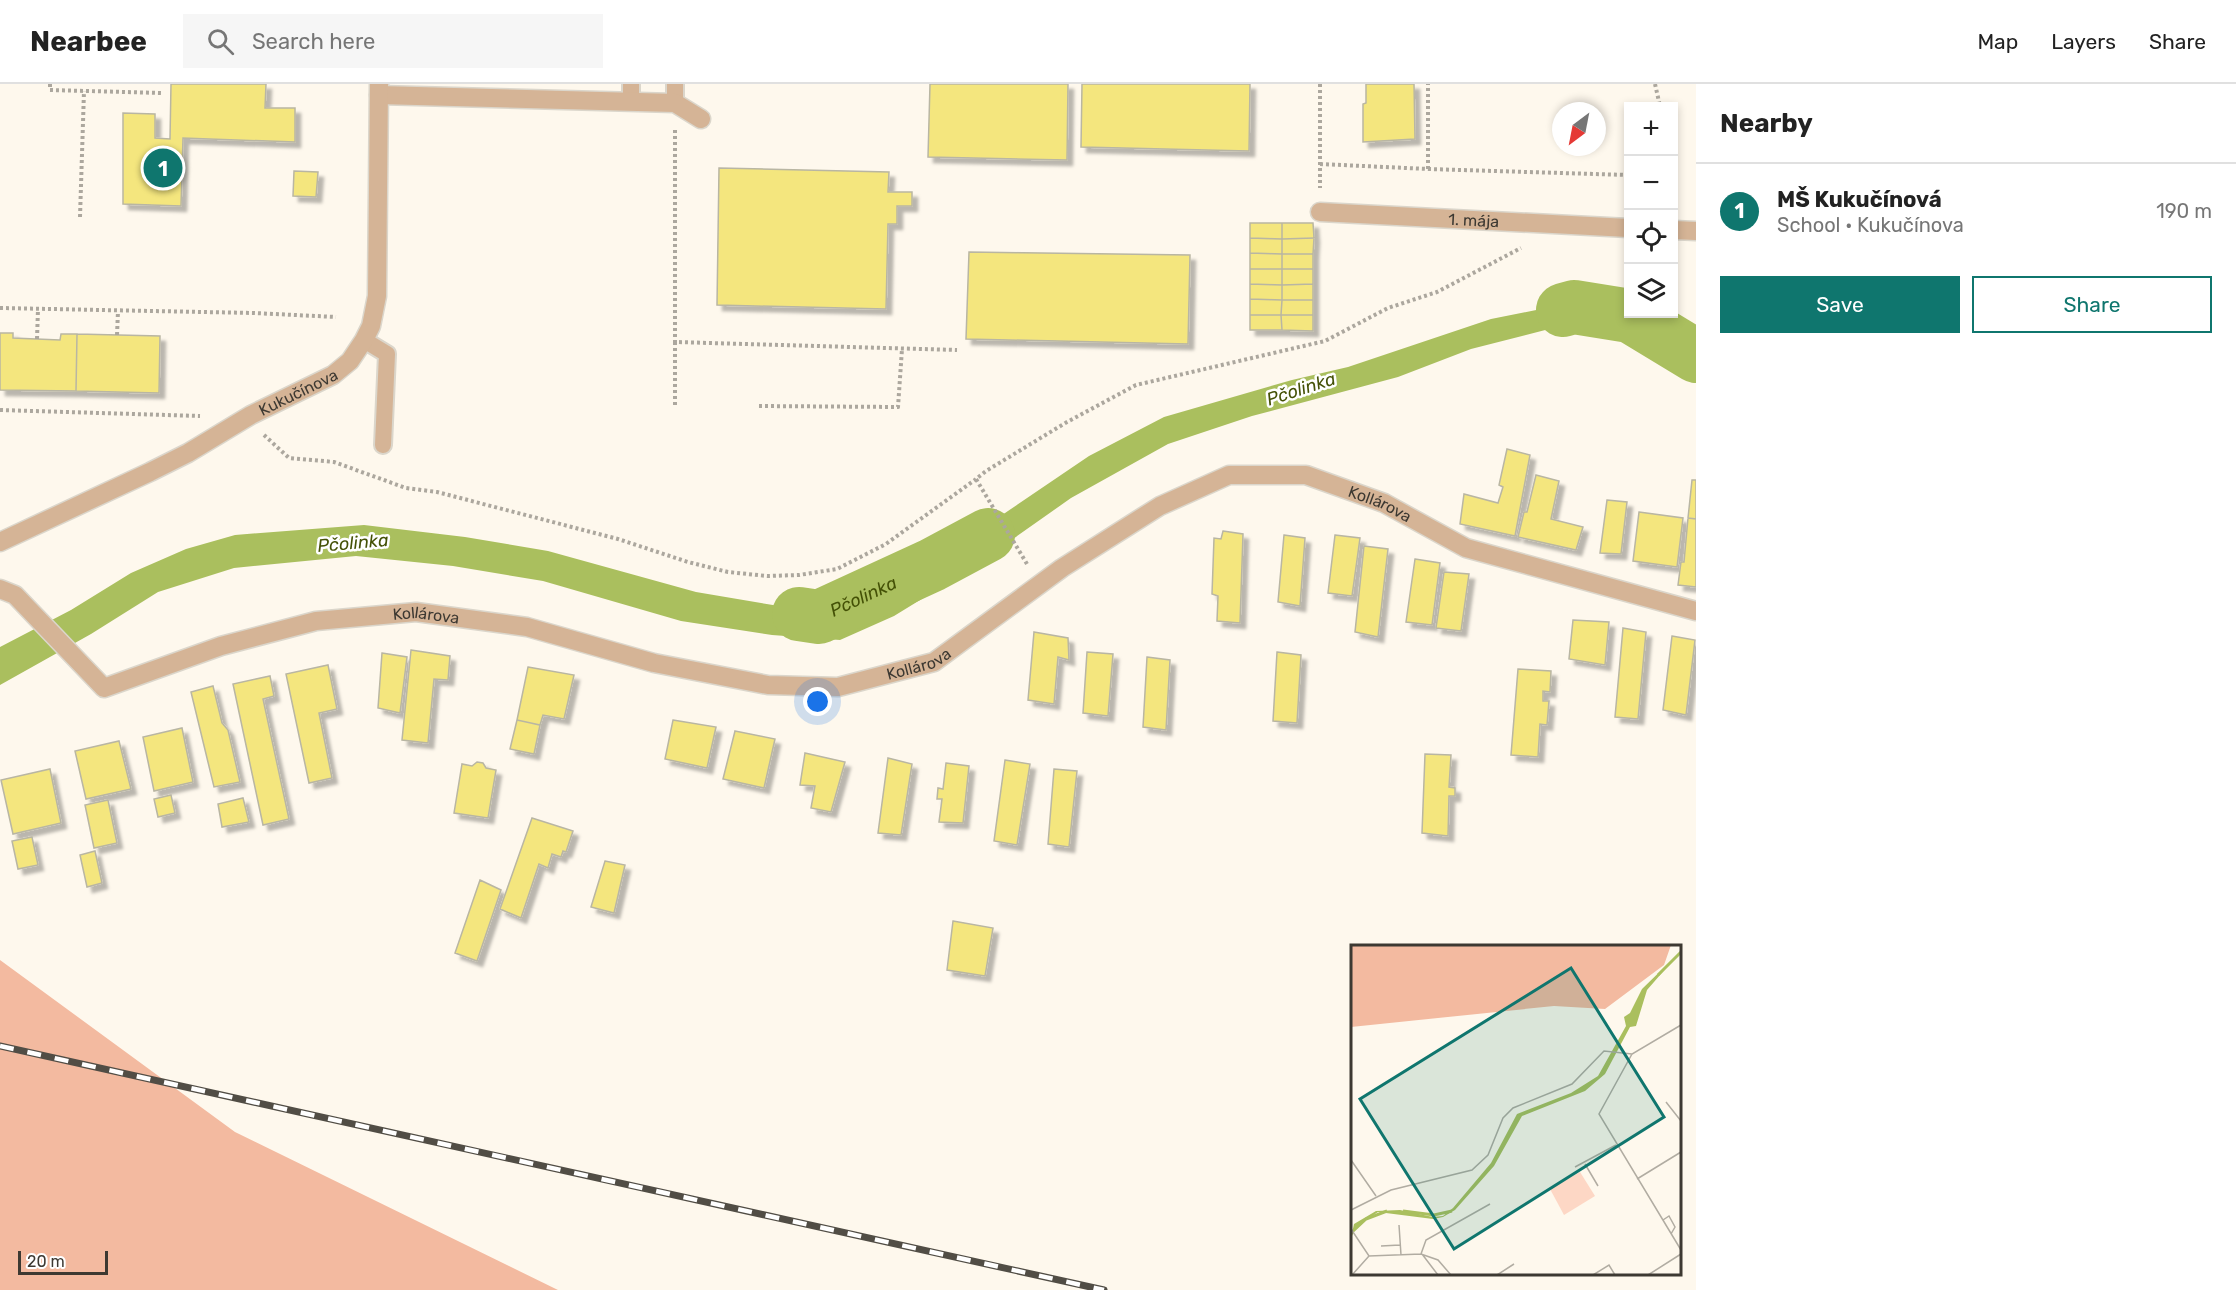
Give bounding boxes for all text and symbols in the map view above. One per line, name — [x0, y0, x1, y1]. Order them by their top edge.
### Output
search box — [183, 14, 603, 68]
text: Nearbee — [30, 25, 147, 58]
icon: search — [204, 25, 237, 58]
text: Search here — [252, 28, 375, 55]
text: Map — [1977, 29, 2018, 54]
text: Layers — [2051, 29, 2116, 54]
text: Share — [2149, 29, 2206, 54]
north arrow — [1552, 102, 1606, 156]
map controls — [1624, 102, 1678, 318]
button: + — [1624, 102, 1678, 156]
text: Nearby — [1720, 108, 1813, 139]
pin: 1 — [144, 146, 182, 190]
button: − — [1624, 156, 1678, 210]
text: MŠ Kukučínová — [1777, 186, 1942, 213]
text: 1 — [1735, 199, 1744, 223]
text: 190 m — [2156, 199, 2212, 223]
street label: 1. mája — [1448, 210, 1500, 231]
button: locate — [1624, 210, 1678, 264]
text: School · Kukučínova — [1777, 213, 1964, 237]
button: layers — [1624, 264, 1678, 318]
button: Save — [1720, 276, 1960, 333]
button: Share — [1972, 276, 2212, 333]
street label: Kukučínova — [256, 365, 341, 420]
water label: Pčolinka — [1264, 367, 1339, 410]
street label: Kollárova — [1346, 482, 1415, 526]
water label: Pčolinka — [317, 529, 390, 557]
water label: Pčolinka — [826, 572, 901, 622]
street label: Kollárova — [392, 603, 461, 628]
street label: Kollárova — [885, 644, 955, 684]
your location — [803, 687, 832, 716]
inset map — [1351, 945, 1681, 1275]
scale bar — [18, 1248, 108, 1276]
text: 20 m — [27, 1252, 65, 1271]

